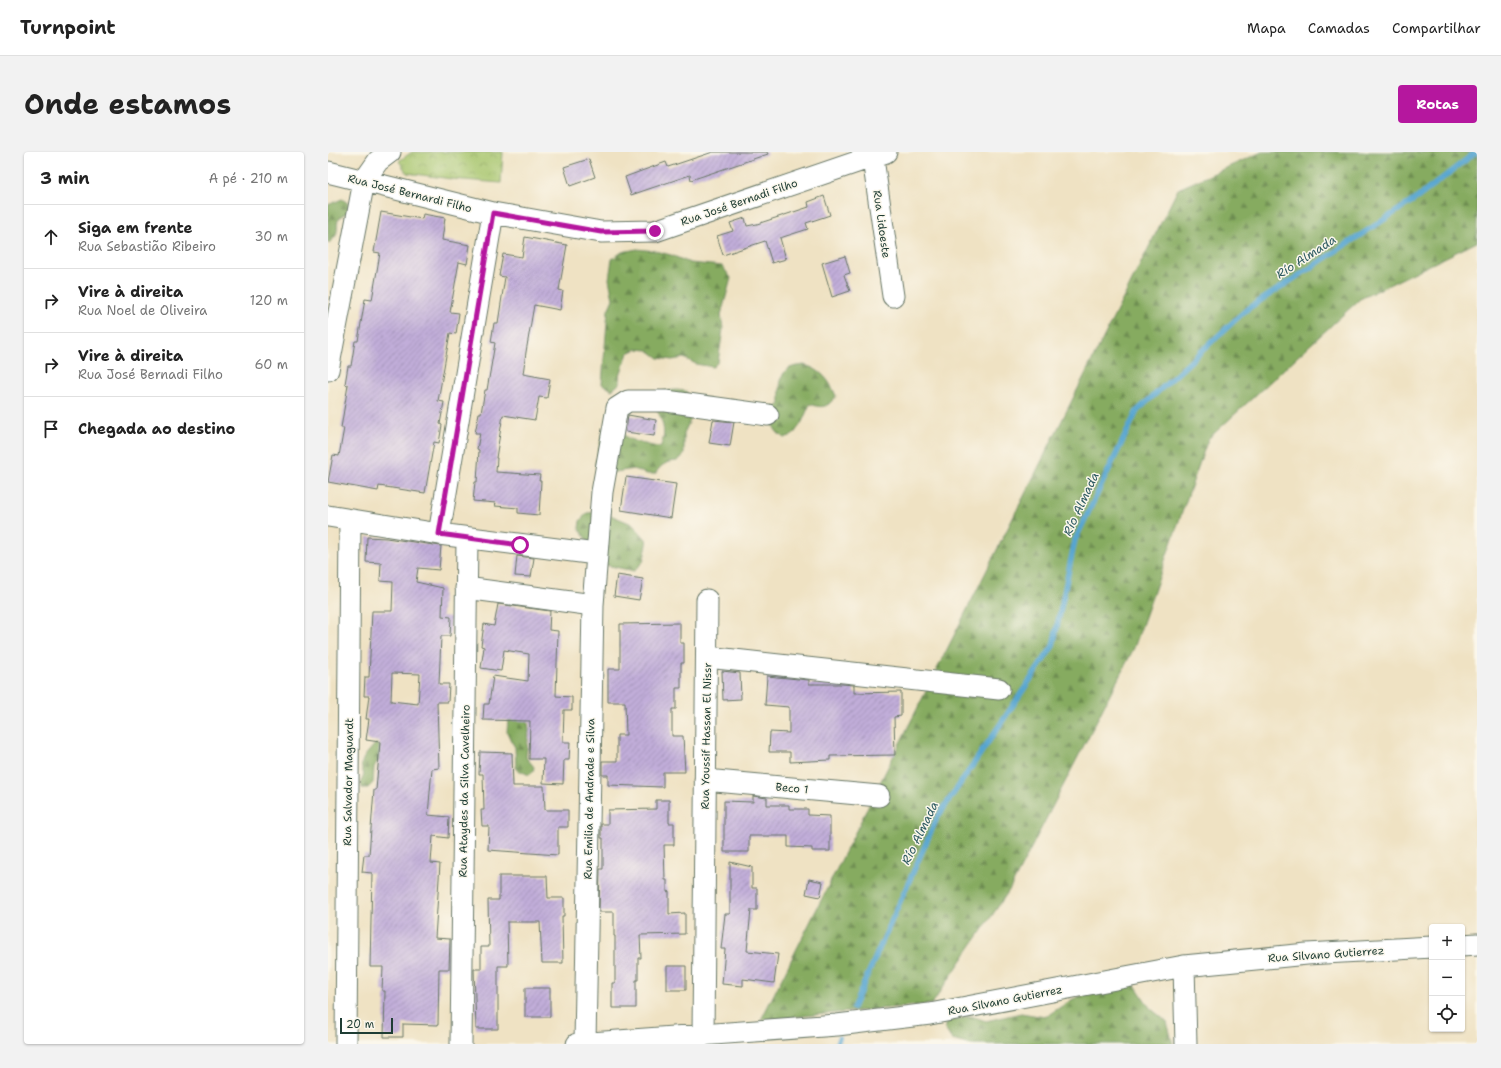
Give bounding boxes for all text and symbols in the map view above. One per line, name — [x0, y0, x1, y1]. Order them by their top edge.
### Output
text: Turnpoint — [20, 15, 116, 40]
text: Mapa — [1247, 19, 1286, 37]
text: Camadas — [1308, 19, 1370, 37]
text: Compartilhar — [1392, 19, 1481, 37]
text: Onde estamos — [24, 85, 231, 123]
button: Rotas — [1398, 85, 1477, 123]
text: 3 min — [40, 167, 90, 189]
text: A pé · 210 m — [209, 170, 288, 187]
street label: Rua José Bernardi Filho — [346, 171, 474, 216]
street label: Rua José Bernadi Filho — [679, 175, 800, 230]
street label: Rua Lidoeste — [869, 189, 894, 259]
text: Siga em frente — [78, 218, 193, 238]
route end — [646, 222, 664, 240]
icon: ahead — [40, 226, 62, 248]
text: 30 m — [254, 228, 288, 245]
water label: Río Almada — [1273, 232, 1339, 282]
text: Rua Sebastião Ribeiro — [78, 238, 216, 255]
text: Vire à direita — [78, 282, 183, 302]
icon: right — [40, 290, 62, 312]
text: 120 m — [250, 292, 288, 309]
text: Rua Noel de Oliveira — [78, 302, 207, 319]
text: Vire à direita — [78, 346, 183, 366]
icon: right — [40, 354, 62, 376]
text: 60 m — [255, 356, 288, 373]
text: Rua José Bernadi Filho — [78, 366, 223, 383]
icon: arrive — [40, 418, 62, 440]
text: Chegada ao destino — [78, 419, 235, 439]
water label: Río Almada — [1059, 470, 1103, 538]
route start — [511, 536, 529, 554]
street label: Rua Youssif Hassan El Nissr — [698, 662, 715, 810]
street label: Rua Ataydes da Silva Cavelheiro — [455, 704, 474, 878]
street label: Rua Salvador Maguardt — [340, 718, 357, 846]
street label: Rua Emilia de Andrade e Silva — [581, 718, 598, 880]
street label: Beco 1 — [775, 780, 809, 797]
water label: Río Almada — [898, 799, 942, 867]
map controls — [1429, 924, 1465, 1032]
button: + — [1429, 924, 1465, 960]
street label: Rua Silvano Gutierrez — [1268, 943, 1385, 966]
button: − — [1429, 960, 1465, 996]
street label: Rua Silvano Gutierrez — [947, 982, 1064, 1019]
button: locate — [1429, 996, 1465, 1032]
scale bar — [340, 1016, 393, 1035]
text: 20 m — [346, 1017, 374, 1032]

